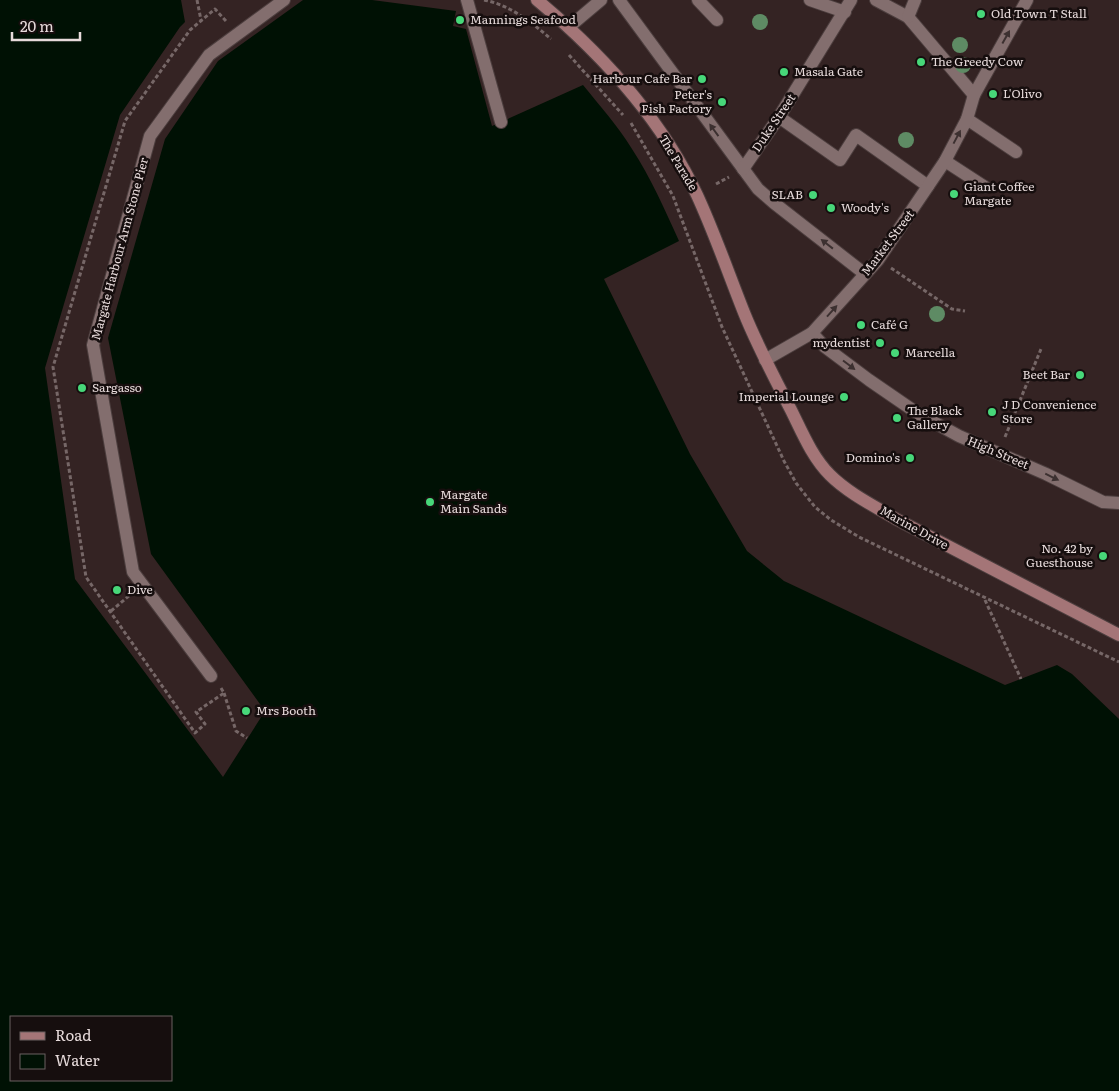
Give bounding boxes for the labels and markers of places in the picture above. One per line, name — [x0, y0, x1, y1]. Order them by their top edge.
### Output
place label: Old Town T Stall — [991, 4, 1087, 22]
marker: Old Town T Stall — [975, 8, 987, 20]
place label: Mannings Seafood — [470, 10, 577, 28]
marker: Mannings Seafood — [454, 14, 466, 26]
place label: The Greedy Cow — [931, 52, 1024, 70]
marker: The Greedy Cow — [915, 56, 927, 68]
place label: Masala Gate — [794, 62, 863, 80]
marker: Masala Gate — [778, 66, 790, 78]
place label: Harbour Cafe Bar — [592, 69, 692, 87]
marker: Harbour Cafe Bar — [696, 73, 708, 85]
place label: L'Olivo — [1003, 84, 1042, 102]
place label: Peter's Fish Factory — [641, 85, 713, 117]
marker: L'Olivo — [987, 88, 999, 100]
marker: Peter's Fish Factory — [716, 96, 728, 108]
place label: Giant Coffee Margate — [964, 177, 1035, 209]
place label: SLAB — [771, 185, 803, 203]
marker: Giant Coffee Margate — [948, 188, 960, 200]
marker: SLAB — [807, 189, 819, 201]
place label: Woody's — [841, 198, 889, 216]
marker: Woody's — [825, 202, 837, 214]
place label: Café G — [871, 315, 908, 333]
marker: Café G — [855, 319, 867, 331]
place label: mydentist — [812, 333, 870, 351]
marker: mydentist — [874, 337, 886, 349]
place label: Marcella — [905, 343, 956, 361]
marker: Marcella — [889, 347, 901, 359]
place label: Beet Bar — [1023, 365, 1070, 383]
marker: Beet Bar — [1074, 369, 1086, 381]
place label: Sargasso — [92, 378, 142, 396]
marker: Sargasso — [76, 382, 88, 394]
place label: Imperial Lounge — [739, 387, 834, 405]
marker: Imperial Lounge — [838, 391, 850, 403]
place label: J D Convenience Store — [1002, 395, 1096, 427]
place label: The Black Gallery — [907, 401, 963, 433]
marker: J D Convenience Store — [986, 406, 998, 418]
marker: The Black Gallery — [891, 412, 903, 424]
place label: Domino's — [846, 448, 901, 466]
marker: Domino's — [904, 452, 916, 464]
place label: Margate Main Sands — [440, 485, 507, 517]
marker: Margate Main Sands — [424, 496, 436, 508]
place label: No. 42 by Guesthouse — [1026, 539, 1093, 571]
marker: No. 42 by Guesthouse — [1097, 550, 1109, 562]
place label: Dive — [127, 580, 153, 598]
marker: Dive — [111, 584, 123, 596]
place label: Mrs Booth — [256, 701, 316, 719]
marker: Mrs Booth — [240, 705, 252, 717]

